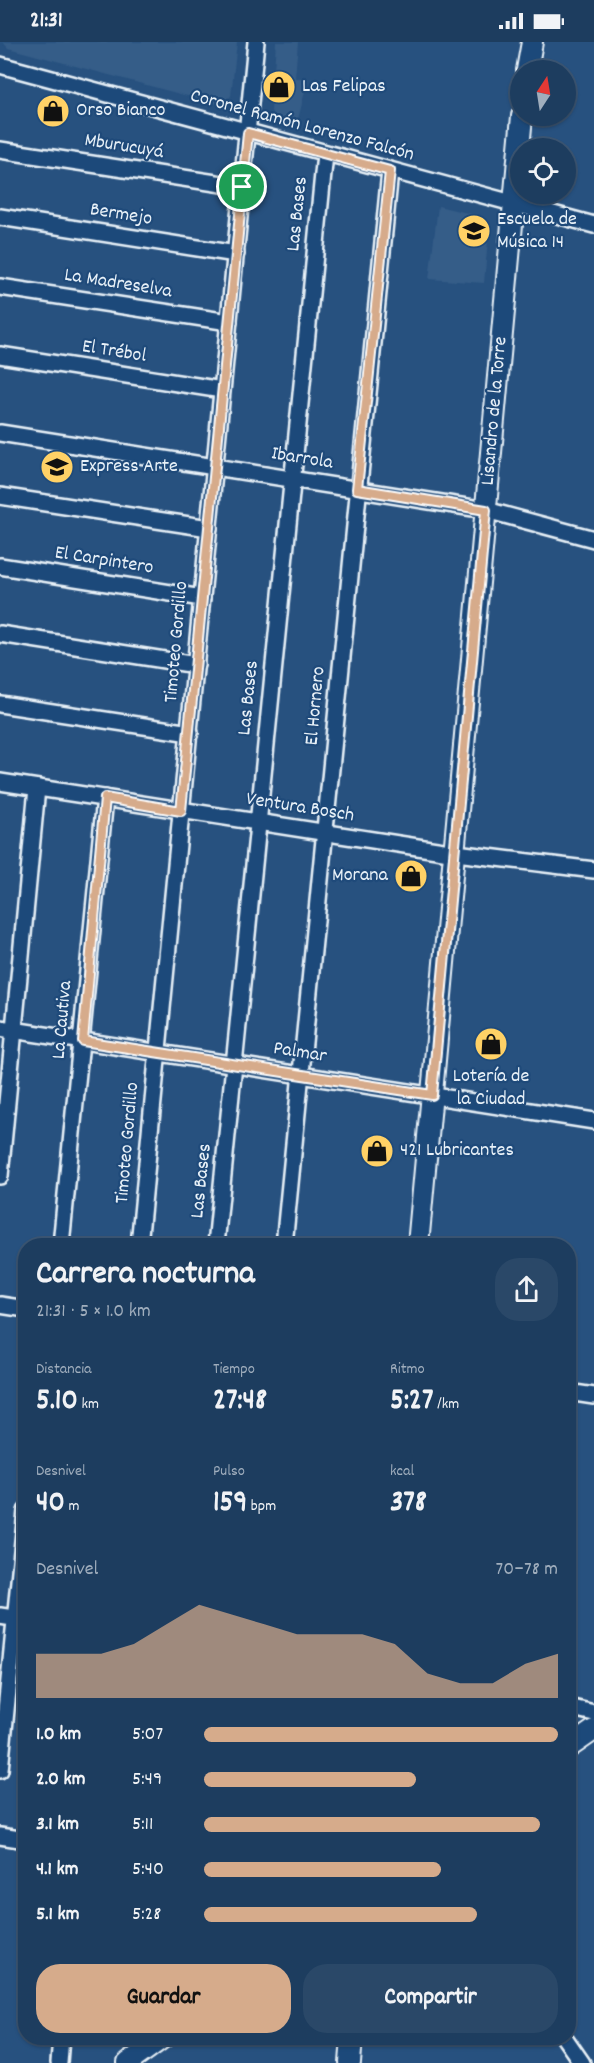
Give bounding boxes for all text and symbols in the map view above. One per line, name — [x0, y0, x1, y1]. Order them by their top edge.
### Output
text: 21:31 — [30, 6, 63, 37]
north arrow — [510, 60, 576, 126]
map controls — [510, 60, 576, 204]
shop icon: Las Felipas — [261, 69, 297, 105]
place label: Las Felipas — [302, 73, 386, 101]
street label: Coronel Ramón Lorenzo Falcón — [187, 83, 417, 169]
shop icon: Orso Bianco — [35, 93, 71, 129]
place label: Orso Bianco — [76, 97, 166, 125]
street label: Mburucuyá — [82, 127, 166, 167]
button: locate — [510, 138, 576, 204]
pin — [216, 161, 267, 212]
icon: arrive — [225, 170, 258, 203]
street label: Las Bases — [280, 175, 316, 253]
street label: Bermejo — [88, 196, 154, 234]
place label: Escuela de Música 14 — [497, 206, 577, 257]
school or university icon: Escuela de Música 14 — [456, 213, 492, 249]
street label: La Madreselva — [62, 262, 174, 306]
street label: El Trébol — [80, 333, 148, 371]
street label: Lisandro de la Torre — [475, 335, 515, 487]
street label: Ibarrola — [269, 440, 335, 478]
school or university icon: Express Arte — [39, 449, 75, 485]
place label: Express Arte — [80, 453, 178, 481]
street label: El Carpintero — [53, 539, 156, 583]
street label: Timoteo Gordillo — [158, 580, 196, 704]
street label: Las Bases — [231, 659, 267, 737]
street label: El Hornero — [299, 665, 333, 747]
street label: Ventura Bosch — [244, 786, 356, 830]
shop icon: Morana — [393, 858, 429, 894]
place label: Morana — [332, 862, 389, 890]
street label: La Cautiva — [46, 979, 80, 1060]
shop icon: Lotería de la Ciudad — [473, 1026, 509, 1062]
street label: Palmar — [271, 1035, 329, 1071]
place label: Lotería de la Ciudad — [453, 1063, 529, 1114]
street label: Timoteo Gordillo — [109, 1081, 147, 1205]
shop icon: 421 Lubricantes — [359, 1133, 395, 1169]
place label: 421 Lubricantes — [400, 1137, 514, 1165]
street label: Las Bases — [184, 1142, 220, 1220]
text: Carrera nocturna — [36, 1252, 255, 1299]
button: share — [495, 1258, 558, 1321]
text: 21:31 · 5 × 1.0 km — [36, 1298, 151, 1326]
text: Distancia — [36, 1358, 92, 1381]
text: Tiempo — [213, 1358, 255, 1381]
text: Ritmo — [390, 1358, 425, 1381]
text: 5.10 — [36, 1381, 78, 1424]
text: 27:48 — [213, 1381, 267, 1424]
text: 5:27 — [390, 1381, 433, 1424]
text: km — [78, 1393, 99, 1416]
text: /km — [433, 1393, 459, 1416]
text: Desnivel — [36, 1460, 86, 1483]
text: Pulso — [213, 1460, 245, 1483]
text: kcal — [390, 1460, 414, 1483]
text: 40 — [36, 1483, 65, 1526]
text: 159 — [213, 1483, 247, 1526]
text: 378 — [390, 1483, 427, 1526]
text: m — [65, 1495, 79, 1518]
text: bpm — [247, 1495, 276, 1518]
text: Desnivel — [36, 1556, 98, 1584]
text: 70–78 m — [496, 1556, 558, 1584]
text: 1.0 km — [36, 1721, 81, 1749]
text: 5:07 — [132, 1721, 163, 1749]
text: 2.0 km — [36, 1766, 85, 1794]
text: 5:49 — [132, 1766, 162, 1794]
text: 3.1 km — [36, 1811, 79, 1839]
text: 5:11 — [132, 1811, 153, 1839]
text: 4.1 km — [36, 1856, 79, 1884]
text: 5:40 — [132, 1856, 164, 1884]
text: 5.1 km — [36, 1901, 79, 1929]
text: 5:28 — [132, 1901, 161, 1929]
button: Guardar — [36, 1964, 291, 2033]
button: Compartir — [303, 1964, 558, 2033]

